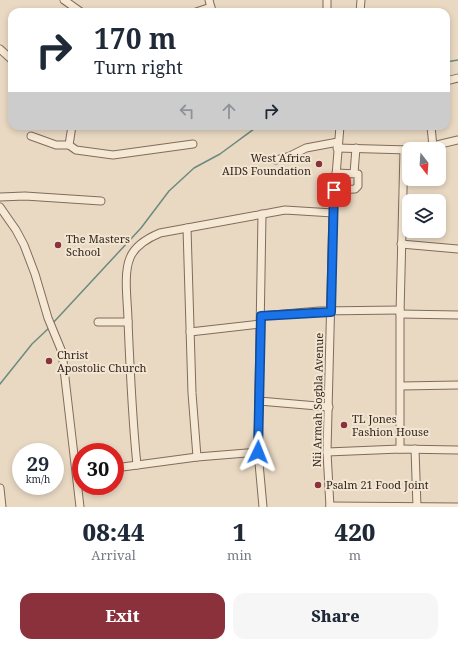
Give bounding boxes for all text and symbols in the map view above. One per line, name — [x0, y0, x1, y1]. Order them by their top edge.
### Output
text: 170 m — [94, 19, 176, 57]
icon: right — [28, 24, 80, 76]
text: Turn right — [94, 55, 183, 79]
icon: left — [176, 100, 198, 122]
icon: ahead — [218, 100, 240, 122]
icon: right — [260, 100, 282, 122]
north arrow — [402, 142, 446, 186]
map controls — [402, 142, 446, 238]
place label: West Africa AIDS Foundation — [222, 150, 311, 178]
marker: West Africa AIDS Foundation — [314, 159, 324, 169]
pin — [317, 173, 351, 207]
icon: arrive — [323, 179, 345, 201]
button: layers — [402, 194, 446, 238]
place label: The Masters School — [66, 231, 130, 259]
marker: The Masters School — [53, 240, 63, 250]
street label: Nii Armah Sogbla Avenue — [309, 333, 326, 467]
place label: Christ Apostolic Church — [57, 347, 147, 375]
marker: Christ Apostolic Church — [44, 356, 54, 366]
place label: TL Jones Fashion House — [352, 411, 429, 439]
marker: TL Jones Fashion House — [339, 420, 349, 430]
position arrow — [237, 431, 279, 473]
speed limit sign: 30 — [72, 443, 124, 495]
text: 29 — [27, 450, 49, 477]
text: km/h — [26, 472, 50, 486]
place label: Psalm 21 Food Joint — [326, 477, 429, 492]
marker: Psalm 21 Food Joint — [313, 480, 323, 490]
text: 08:44 — [83, 515, 145, 548]
text: 1 — [233, 515, 246, 548]
text: 420 — [335, 515, 375, 548]
text: Arrival — [91, 546, 136, 564]
text: min — [227, 546, 252, 564]
text: m — [349, 546, 361, 564]
button: Exit — [20, 593, 225, 639]
button: Share — [233, 593, 438, 639]

